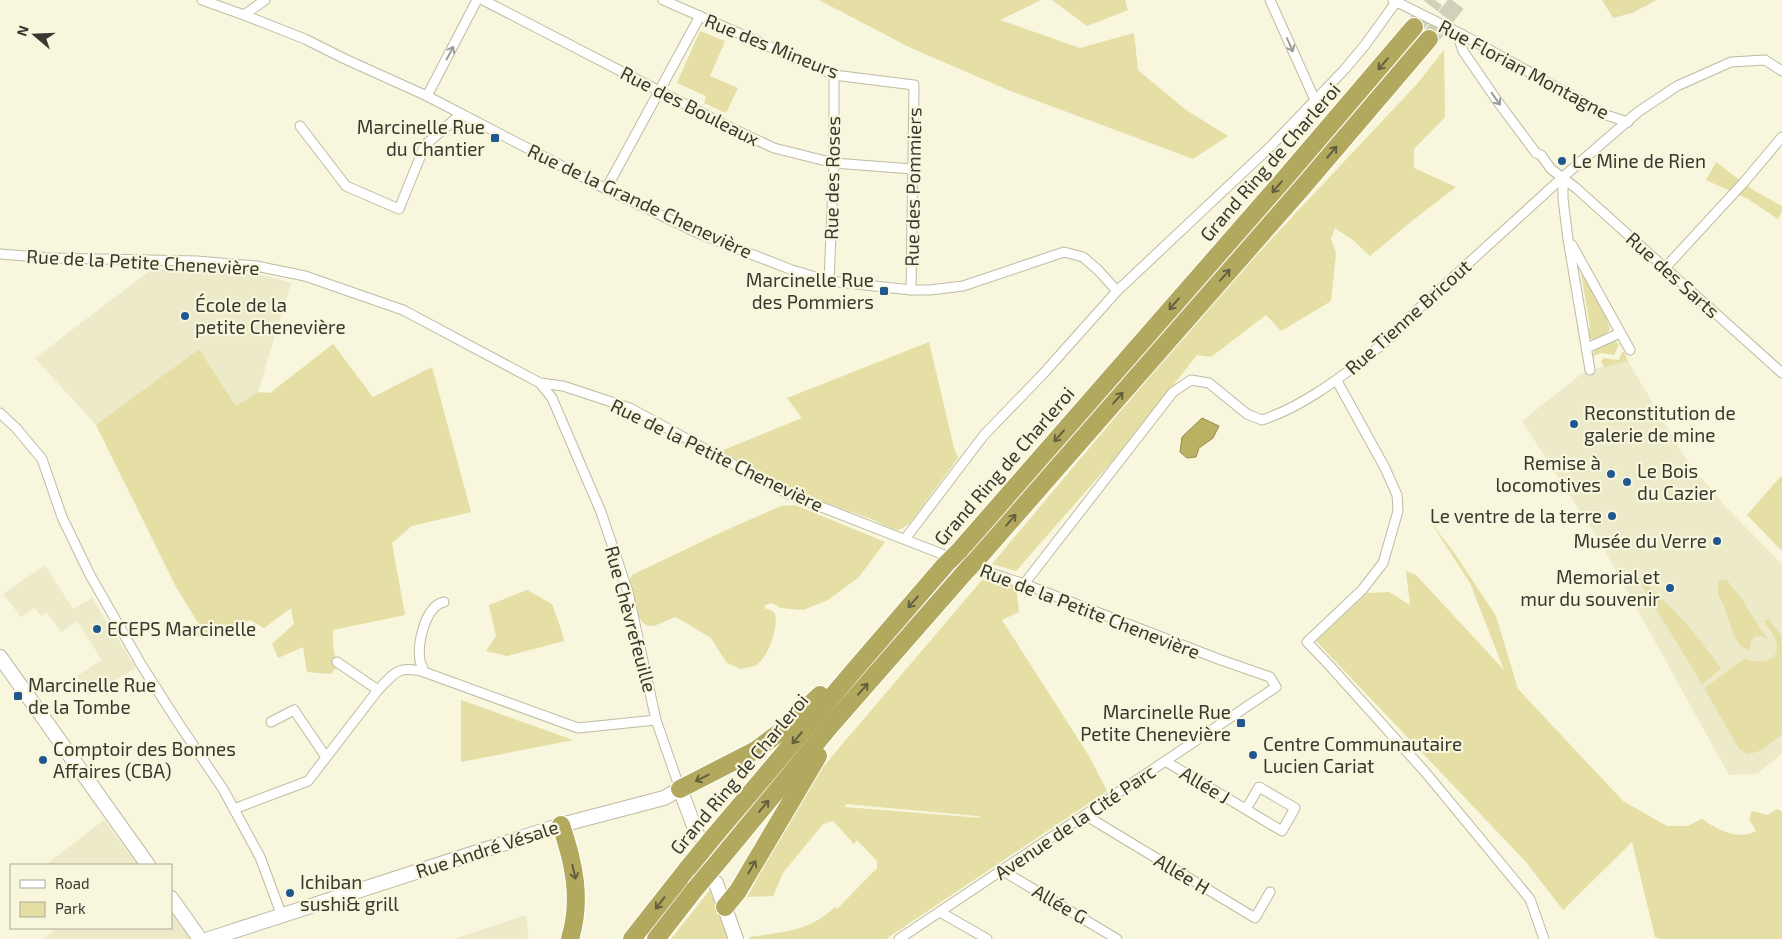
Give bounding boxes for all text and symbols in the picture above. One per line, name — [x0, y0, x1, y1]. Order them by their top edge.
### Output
street label: Rue des Mineurs — [702, 8, 843, 83]
north arrow — [10, 10, 60, 60]
street label: Rue Florian Montagne — [1435, 14, 1613, 123]
text: N — [13, 23, 32, 38]
one-way arrow — [1286, 37, 1296, 52]
one-way arrow — [446, 46, 455, 61]
one-way arrow — [1377, 58, 1388, 71]
street label: Rue des Bouleaux — [617, 61, 763, 150]
street label: Grand Ring de Charleroi — [1195, 78, 1345, 246]
one-way arrow — [1491, 92, 1501, 106]
street label: Rue des Pommiers — [900, 107, 925, 267]
place label: Marcinelle Rue du Chantier — [357, 115, 485, 160]
street label: Rue des Roses — [819, 116, 844, 240]
marker: Marcinelle Rue du Chantier — [489, 132, 501, 144]
street label: Rue de la Grande Chenevière — [524, 138, 756, 263]
one-way arrow — [1327, 146, 1338, 159]
place label: Le Mine de Rien — [1572, 149, 1706, 172]
marker: Le Mine de Rien — [1556, 155, 1568, 167]
one-way arrow — [1271, 181, 1283, 194]
street label: Rue des Sarts — [1622, 227, 1725, 323]
street label: Rue de la Petite Chenevière — [26, 244, 260, 279]
street label: Rue Tienne Bricout — [1340, 254, 1475, 379]
place label: Marcinelle Rue des Pommiers — [746, 268, 874, 313]
one-way arrow — [1219, 269, 1231, 282]
marker: Marcinelle Rue des Pommiers — [878, 285, 890, 297]
place label: École de la petite Chenevière — [195, 293, 346, 338]
one-way arrow — [1169, 297, 1180, 310]
marker: École de la petite Chenevière — [179, 310, 191, 322]
street label: Grand Ring de Charleroi — [929, 382, 1079, 550]
one-way arrow — [1113, 391, 1124, 404]
street label: Rue de la Petite Chenevière — [607, 393, 827, 516]
place label: Reconstitution de galerie de mine — [1584, 401, 1736, 446]
marker: Reconstitution de galerie de mine — [1568, 418, 1580, 430]
one-way arrow — [1053, 429, 1065, 442]
place label: Remise à locomotives — [1495, 451, 1601, 496]
place label: Le Bois du Cazier — [1637, 459, 1717, 504]
marker: Remise à locomotives — [1605, 468, 1617, 480]
marker: Le Bois du Cazier — [1621, 476, 1633, 488]
place label: Le ventre de la terre — [1430, 504, 1602, 527]
marker: Le ventre de la terre — [1606, 510, 1618, 522]
one-way arrow — [1006, 514, 1017, 527]
place label: Musée du Verre — [1573, 529, 1707, 552]
marker: Musée du Verre — [1711, 535, 1723, 547]
street label: Rue Chèvrefeuille — [601, 543, 662, 695]
street label: Rue de la Petite Chenevière — [977, 558, 1203, 663]
place label: Memorial et mur du souvenir — [1520, 565, 1660, 610]
marker: Memorial et mur du souvenir — [1664, 582, 1676, 594]
one-way arrow — [908, 595, 919, 608]
place label: ECEPS Marcinelle — [107, 617, 256, 640]
marker: ECEPS Marcinelle — [91, 623, 103, 635]
place label: Marcinelle Rue de la Tombe — [28, 673, 156, 718]
one-way arrow — [858, 682, 869, 695]
street label: Grand Ring de Charleroi — [665, 689, 812, 859]
marker: Marcinelle Rue de la Tombe — [12, 690, 24, 702]
place label: Marcinelle Rue Petite Chenevière — [1080, 700, 1231, 745]
marker: Marcinelle Rue Petite Chenevière — [1235, 717, 1247, 729]
one-way arrow — [792, 731, 803, 744]
place label: Centre Communautaire Lucien Cariat — [1263, 732, 1462, 777]
place label: Comptoir des Bonnes Affaires (CBA) — [53, 737, 236, 782]
marker: Centre Communautaire Lucien Cariat — [1247, 749, 1259, 761]
marker: Comptoir des Bonnes Affaires (CBA) — [37, 754, 49, 766]
street label: Avenue de la Cité Parc — [990, 759, 1159, 884]
street label: Allée J — [1176, 761, 1234, 808]
one-way arrow — [695, 773, 710, 783]
one-way arrow — [759, 799, 770, 812]
street label: Rue André Vésale — [413, 815, 561, 882]
street label: Allée H — [1150, 848, 1214, 899]
one-way arrow — [748, 860, 758, 874]
one-way arrow — [570, 863, 579, 879]
legend — [10, 864, 172, 929]
place label: Ichiban sushi& grill — [300, 870, 399, 915]
text: Road — [55, 874, 90, 892]
street label: Allée G — [1029, 879, 1092, 928]
marker: Ichiban sushi& grill — [284, 887, 296, 899]
one-way arrow — [654, 896, 665, 909]
text: Park — [55, 899, 86, 917]

